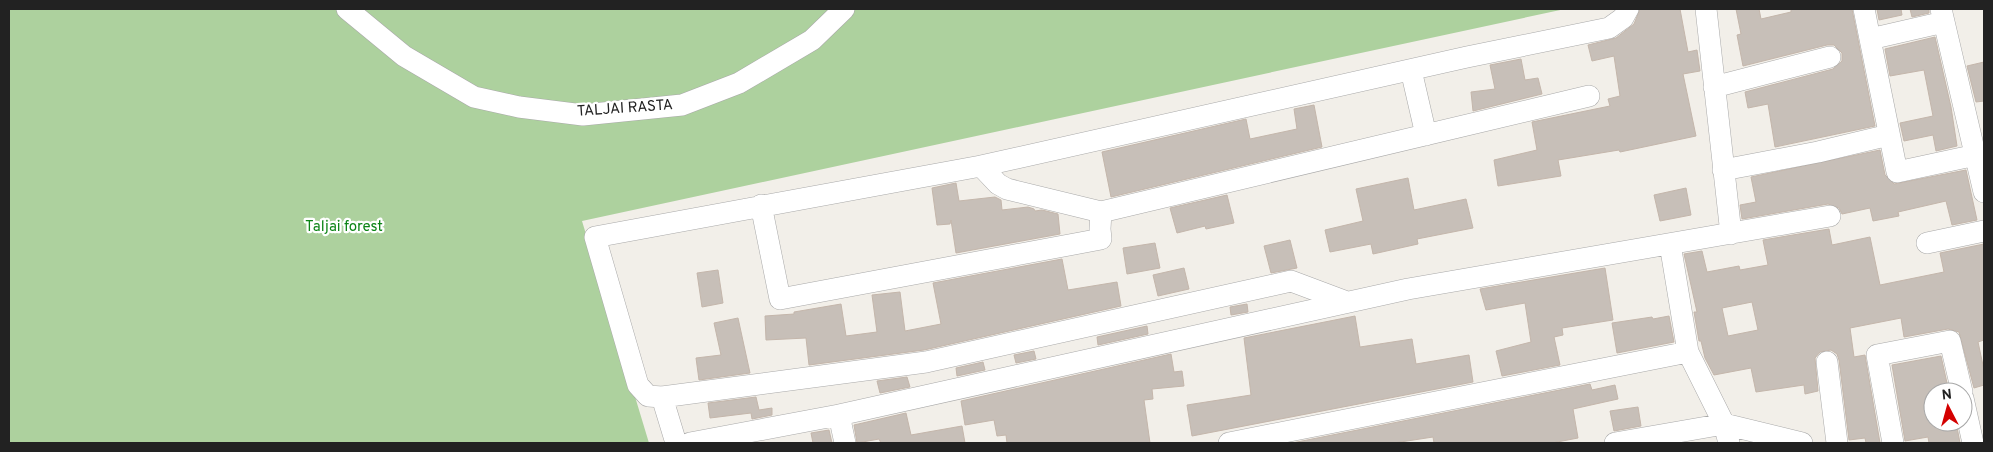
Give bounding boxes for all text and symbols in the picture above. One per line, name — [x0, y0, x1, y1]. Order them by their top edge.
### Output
street label: TALJAI RASTA — [576, 96, 674, 122]
park label: Taljai forest — [305, 218, 383, 237]
north arrow — [1923, 382, 1973, 432]
text: N — [1941, 387, 1953, 405]

